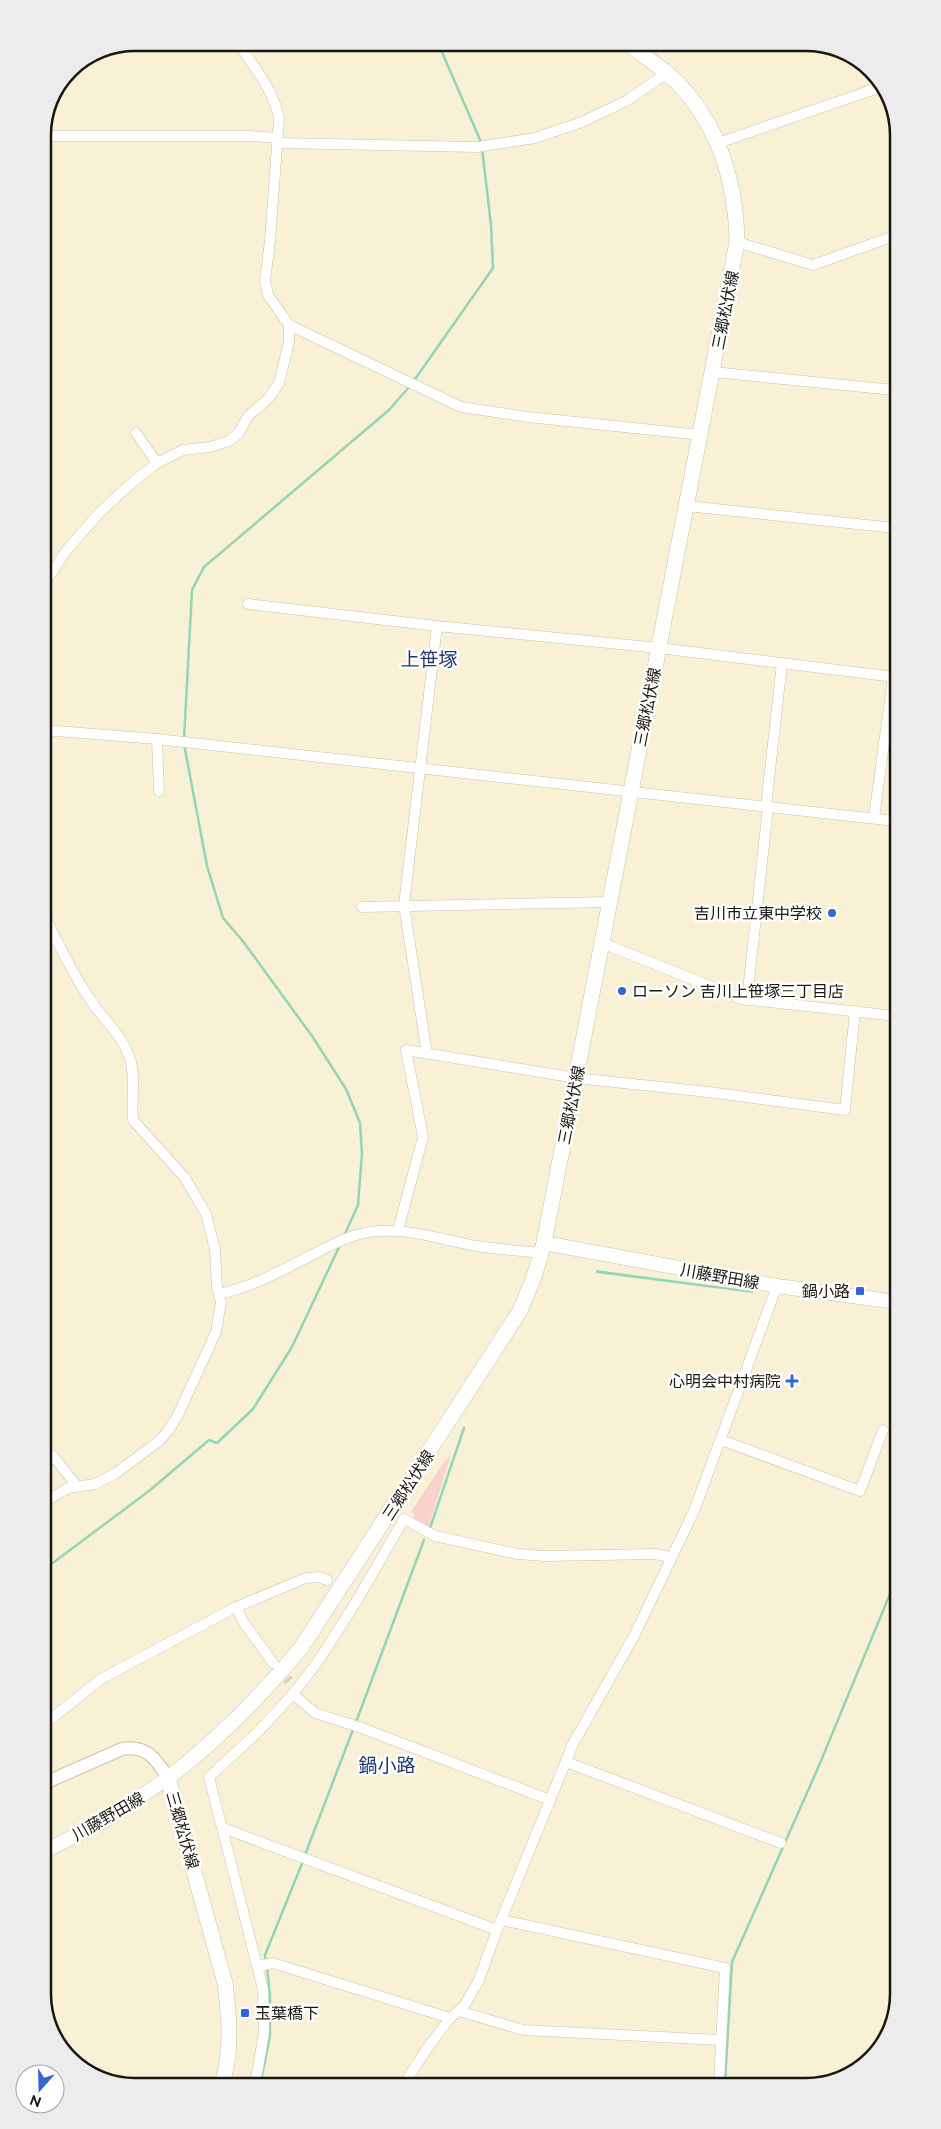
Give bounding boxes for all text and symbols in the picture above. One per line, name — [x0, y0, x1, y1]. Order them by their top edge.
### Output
street label: 三郷松伏線 — [709, 269, 742, 351]
district label: 上笹塚 — [400, 648, 458, 670]
street label: 三郷松伏線 — [631, 666, 664, 748]
place label: 吉川市立東中学校 — [694, 904, 822, 923]
marker: 吉川市立東中学校 — [826, 907, 838, 919]
place label: ローソン 吉川上笹塚三丁目店 — [632, 982, 844, 1001]
marker: ローソン 吉川上笹塚三丁目店 — [616, 985, 628, 997]
street label: 三郷松伏線 — [555, 1064, 588, 1146]
street label: 川藤野田線 — [679, 1260, 761, 1293]
place label: 鍋小路 — [802, 1282, 850, 1301]
marker: 鍋小路 — [854, 1285, 866, 1297]
place label: 心明会中村病院 — [669, 1372, 781, 1391]
marker: 心明会中村病院 — [785, 1374, 799, 1388]
street label: 三郷松伏線 — [379, 1447, 438, 1524]
district label: 鍋小路 — [358, 1754, 416, 1776]
street label: 川藤野田線 — [69, 1788, 148, 1845]
street label: 三郷松伏線 — [162, 1789, 203, 1871]
place label: 玉葉橋下 — [255, 2004, 319, 2023]
marker: 玉葉橋下 — [239, 2007, 251, 2019]
north arrow — [15, 2064, 65, 2114]
text: N — [28, 2092, 43, 2111]

